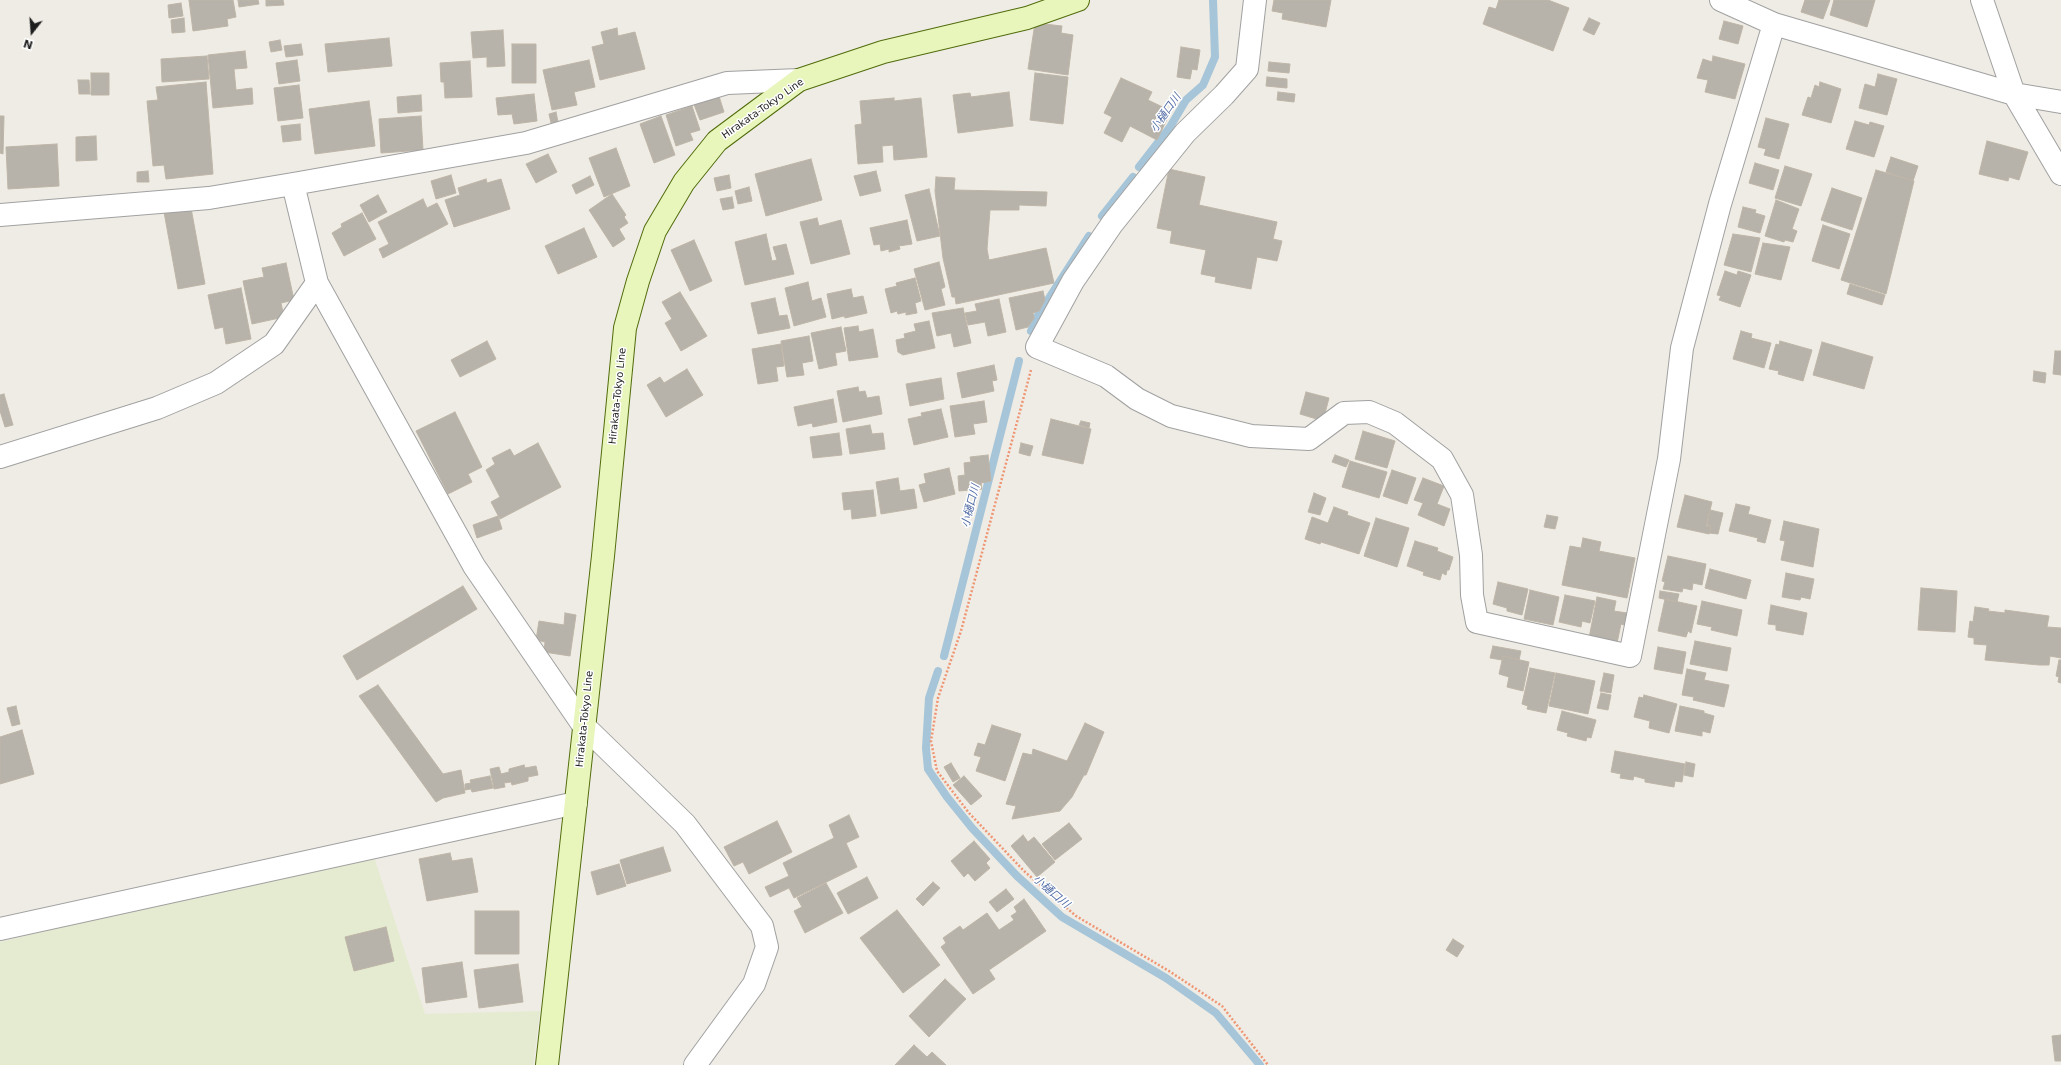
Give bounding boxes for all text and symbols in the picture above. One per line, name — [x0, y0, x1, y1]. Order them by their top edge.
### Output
north arrow — [12, 12, 52, 52]
text: N — [22, 36, 35, 52]
street label: Hirakata-Tokyo Line — [720, 76, 806, 142]
water label: 小樋口川 — [1148, 91, 1184, 135]
street label: Hirakata-Tokyo Line — [607, 347, 629, 445]
water label: 小樋口川 — [959, 483, 983, 529]
street label: Hirakata-Tokyo Line — [574, 670, 596, 768]
water label: 小樋口川 — [1030, 873, 1072, 911]

